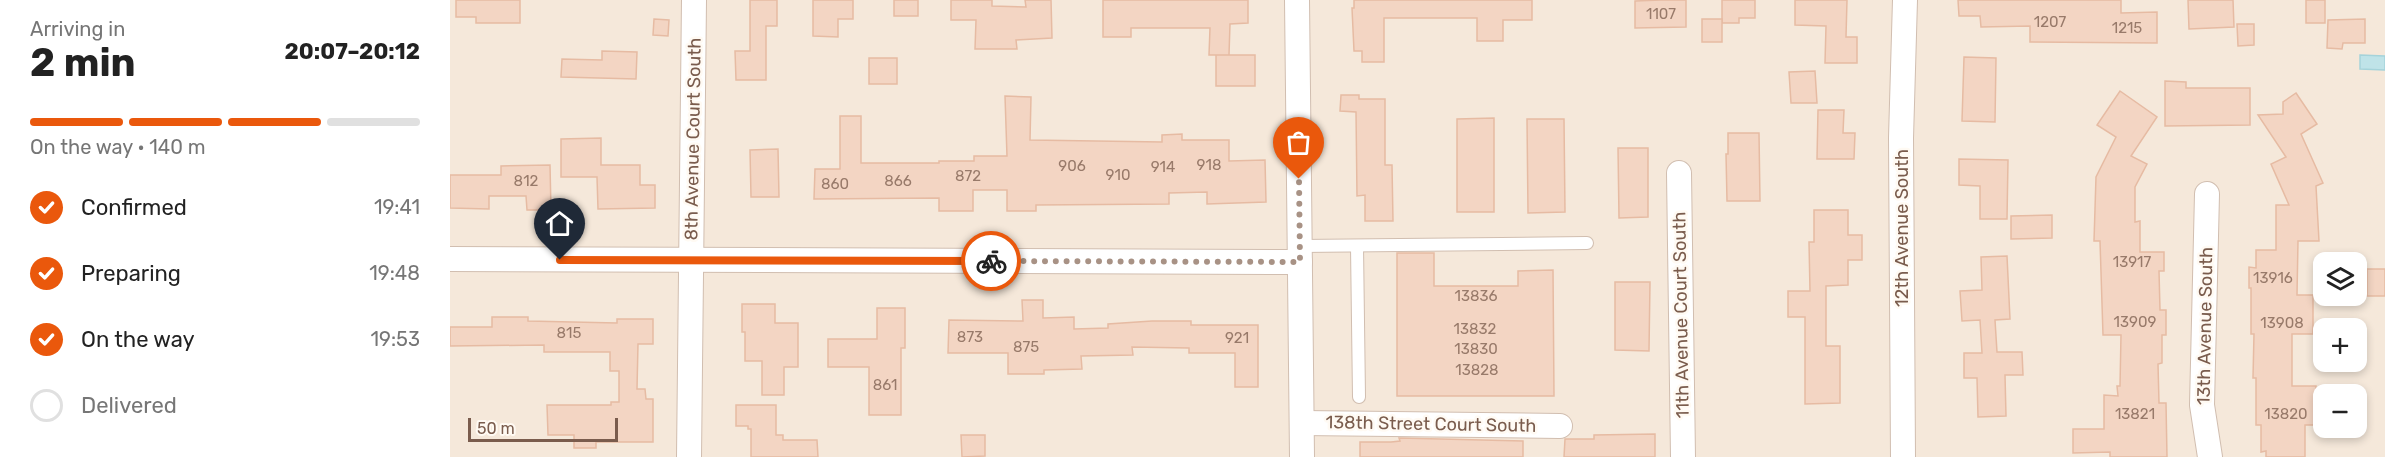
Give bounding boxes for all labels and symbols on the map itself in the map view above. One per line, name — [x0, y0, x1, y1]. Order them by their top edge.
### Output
house number: 1107 — [1646, 5, 1676, 23]
house number: 1207 — [2034, 13, 2067, 31]
house number: 1215 — [2112, 19, 2142, 37]
street label: 8th Avenue Court South — [680, 37, 706, 241]
pin — [1273, 117, 1324, 179]
street label: 12th Avenue South — [1891, 149, 1913, 307]
house number: 918 — [1197, 156, 1221, 174]
house number: 906 — [1058, 157, 1086, 175]
house number: 914 — [1151, 158, 1175, 176]
house number: 910 — [1106, 166, 1130, 184]
house number: 872 — [955, 167, 981, 185]
house number: 812 — [514, 172, 539, 190]
house number: 866 — [884, 172, 912, 190]
house number: 860 — [821, 175, 849, 193]
pin — [534, 198, 585, 260]
street label: 11th Avenue Court South — [1668, 212, 1694, 418]
courier — [961, 231, 1021, 291]
street label: 13th Avenue South — [2193, 247, 2217, 405]
house number: 13917 — [2113, 253, 2152, 271]
house number: 13916 — [2253, 269, 2293, 287]
house number: 13836 — [1454, 287, 1498, 305]
house number: 13909 — [2114, 313, 2156, 331]
house number: 13908 — [2260, 314, 2304, 332]
house number: 13832 — [1454, 320, 1497, 338]
house number: 815 — [557, 324, 582, 342]
house number: 873 — [957, 328, 983, 346]
house number: 921 — [1225, 329, 1249, 347]
house number: 875 — [1013, 338, 1039, 356]
house number: 13830 — [1454, 340, 1498, 358]
house number: 13828 — [1455, 361, 1499, 379]
house number: 861 — [873, 376, 897, 394]
house number: 13821 — [2115, 405, 2155, 423]
house number: 13820 — [2264, 405, 2308, 423]
street label: 138th Street Court South — [1326, 411, 1536, 437]
scale bar — [468, 415, 618, 442]

